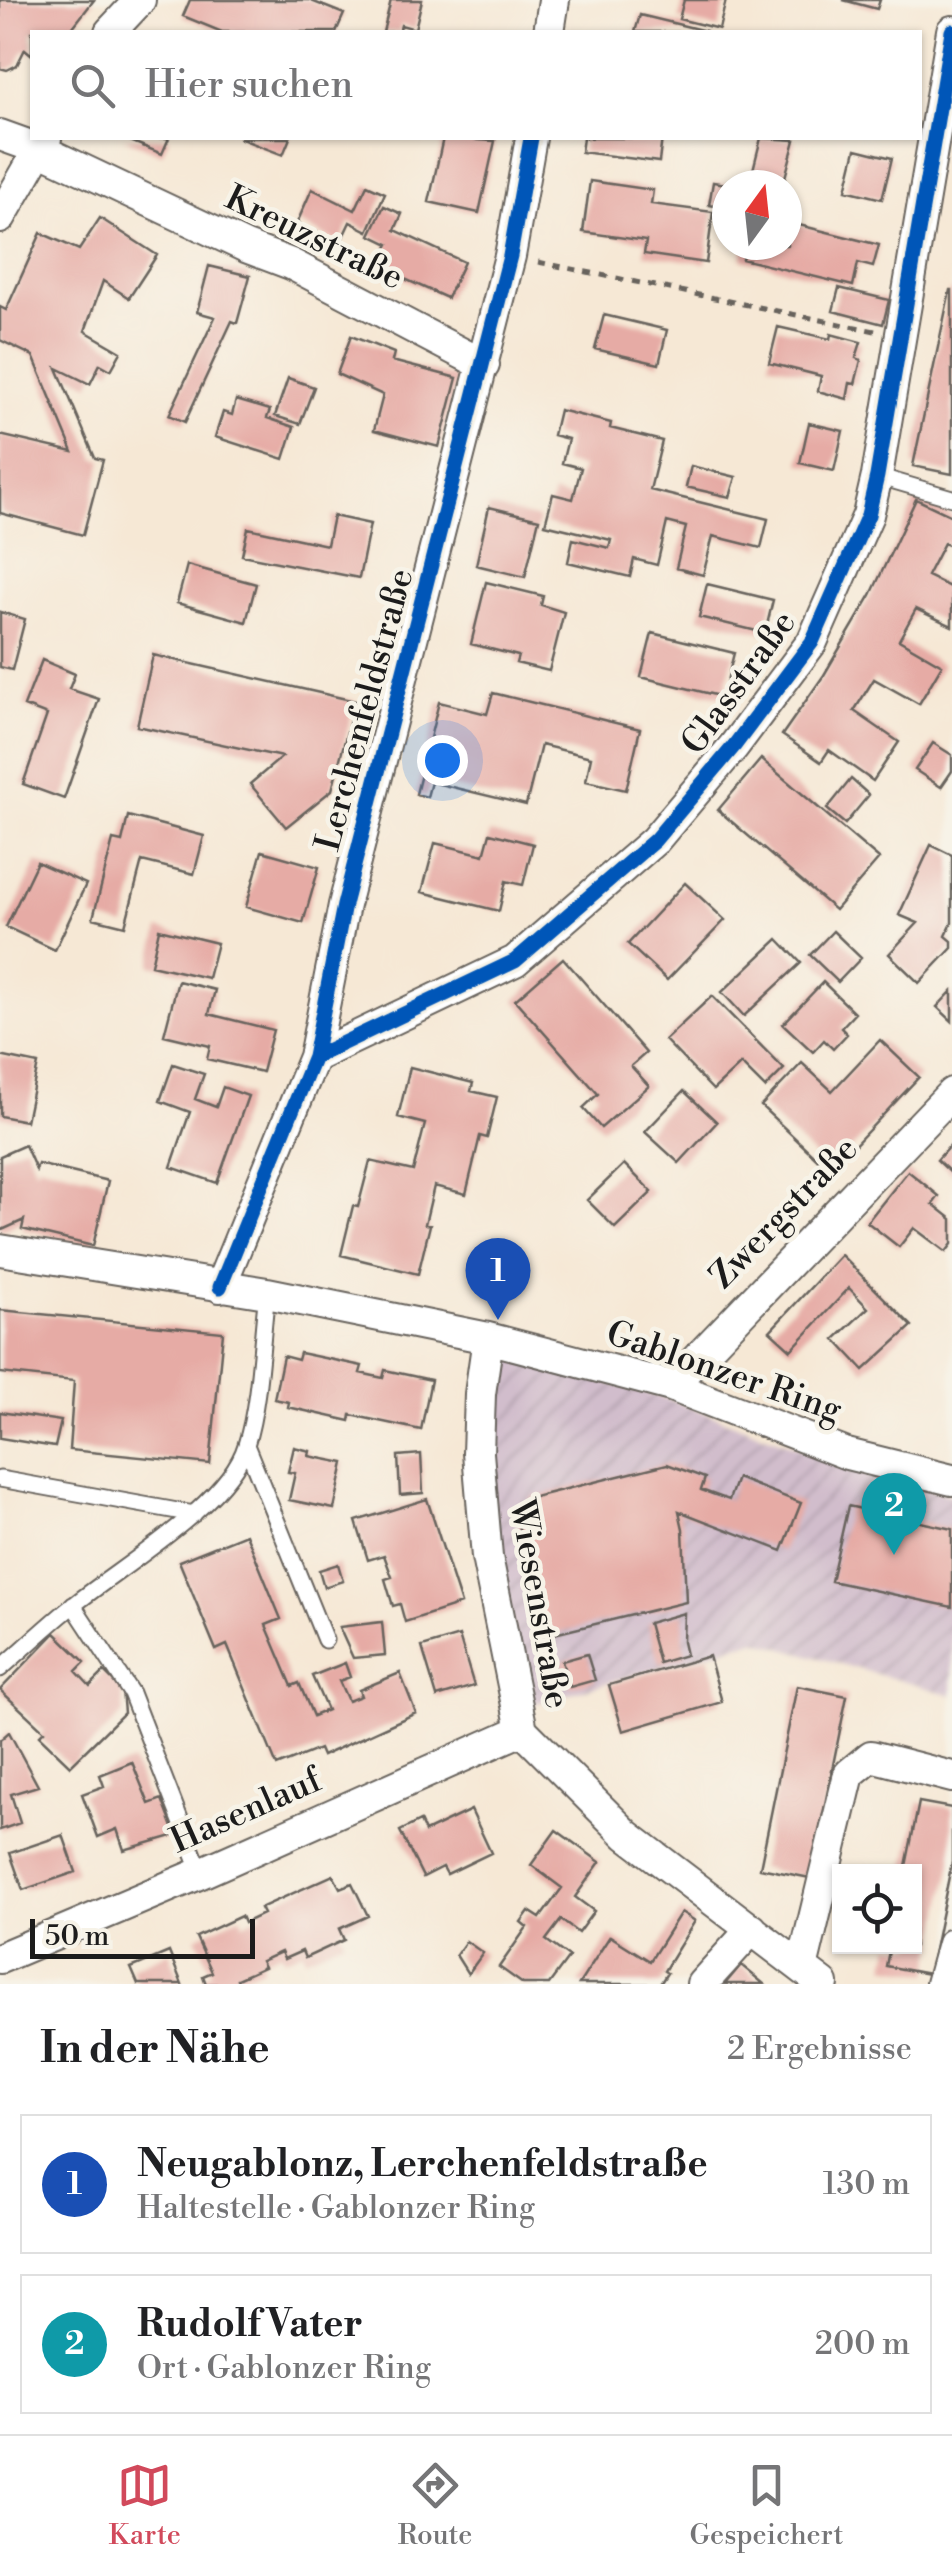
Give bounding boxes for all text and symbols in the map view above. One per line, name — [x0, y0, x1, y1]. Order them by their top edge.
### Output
search box — [30, 30, 922, 140]
icon: search — [65, 58, 120, 113]
text: Hier suchen — [145, 62, 353, 109]
north arrow — [712, 170, 802, 260]
street label: Kreuzstraße — [218, 176, 410, 300]
street label: Lerchenfeldstraße — [307, 564, 423, 856]
street label: Glasstraße — [672, 603, 806, 763]
your location — [417, 735, 468, 786]
street label: Zwergstraße — [701, 1128, 867, 1298]
pin: 1 — [466, 1238, 530, 1320]
street label: Gablonzer Ring — [601, 1312, 847, 1432]
pin: 2 — [862, 1472, 926, 1555]
street label: Wiesenstraße — [499, 1495, 579, 1712]
street label: Hasenlauf — [164, 1758, 329, 1863]
map controls — [832, 1864, 922, 1954]
button: locate — [832, 1864, 922, 1954]
scale bar — [30, 1914, 255, 1958]
text: 50 m — [45, 1919, 109, 1954]
text: In der Nähe — [40, 2023, 270, 2076]
text: 2 Ergebnisse — [727, 2029, 912, 2069]
text: Neugablonz, Lerchenfeldstraße — [137, 2141, 708, 2188]
text: 1 — [67, 2164, 82, 2204]
text: 130 m — [823, 2164, 910, 2204]
text: Haltestelle · Gablonzer Ring — [137, 2188, 535, 2228]
text: Rudolf Vater — [137, 2301, 363, 2348]
text: 2 — [64, 2324, 85, 2364]
text: 200 m — [815, 2324, 910, 2364]
text: Ort · Gablonzer Ring — [137, 2348, 431, 2388]
tab: Karte — [108, 2458, 181, 2553]
tab: Route — [398, 2458, 472, 2553]
tab: Gespeichert — [689, 2458, 844, 2553]

